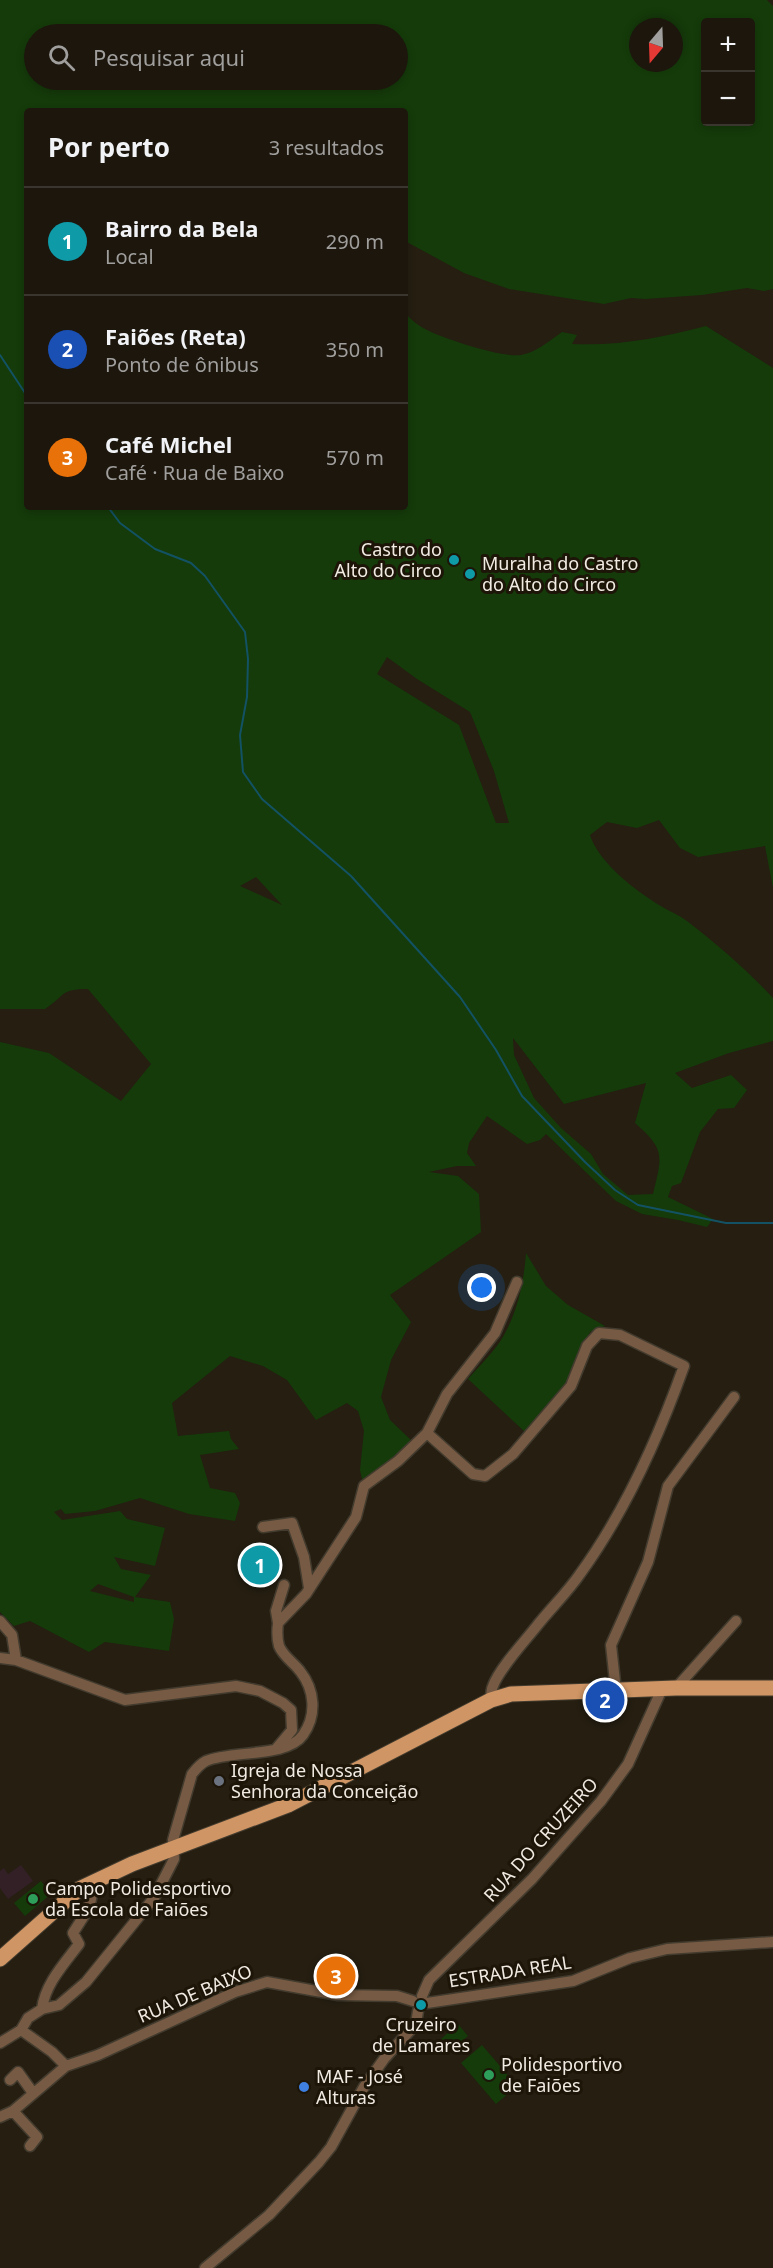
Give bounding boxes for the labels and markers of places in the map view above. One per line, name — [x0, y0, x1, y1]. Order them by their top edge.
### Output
place label: Castro do Alto do Circo — [335, 537, 442, 582]
place label: Muralha do Castro do Alto do Circo — [482, 551, 638, 596]
marker: Castro do Alto do Circo — [447, 553, 461, 567]
marker: Muralha do Castro do Alto do Circo — [463, 567, 477, 581]
pin: 1 — [240, 1542, 280, 1588]
pin: 2 — [586, 1678, 624, 1722]
place label: Igreja de Nossa Senhora da Conceição — [231, 1758, 418, 1803]
marker: Igreja de Nossa Senhora da Conceição — [212, 1774, 226, 1788]
place label: Campo Polidesportivo da Escola de Faiões — [45, 1876, 231, 1921]
marker: Campo Polidesportivo da Escola de Faiões — [26, 1892, 40, 1906]
pin: 3 — [316, 1954, 356, 1998]
marker: Cruzeiro de Lamares — [414, 1998, 428, 2012]
place label: Cruzeiro de Lamares — [372, 2012, 470, 2057]
place label: Polidesportivo de Faiões — [501, 2052, 622, 2097]
place label: MAF - José Alturas — [316, 2064, 403, 2109]
marker: Polidesportivo de Faiões — [482, 2068, 496, 2082]
marker: MAF - José Alturas — [297, 2080, 311, 2094]

